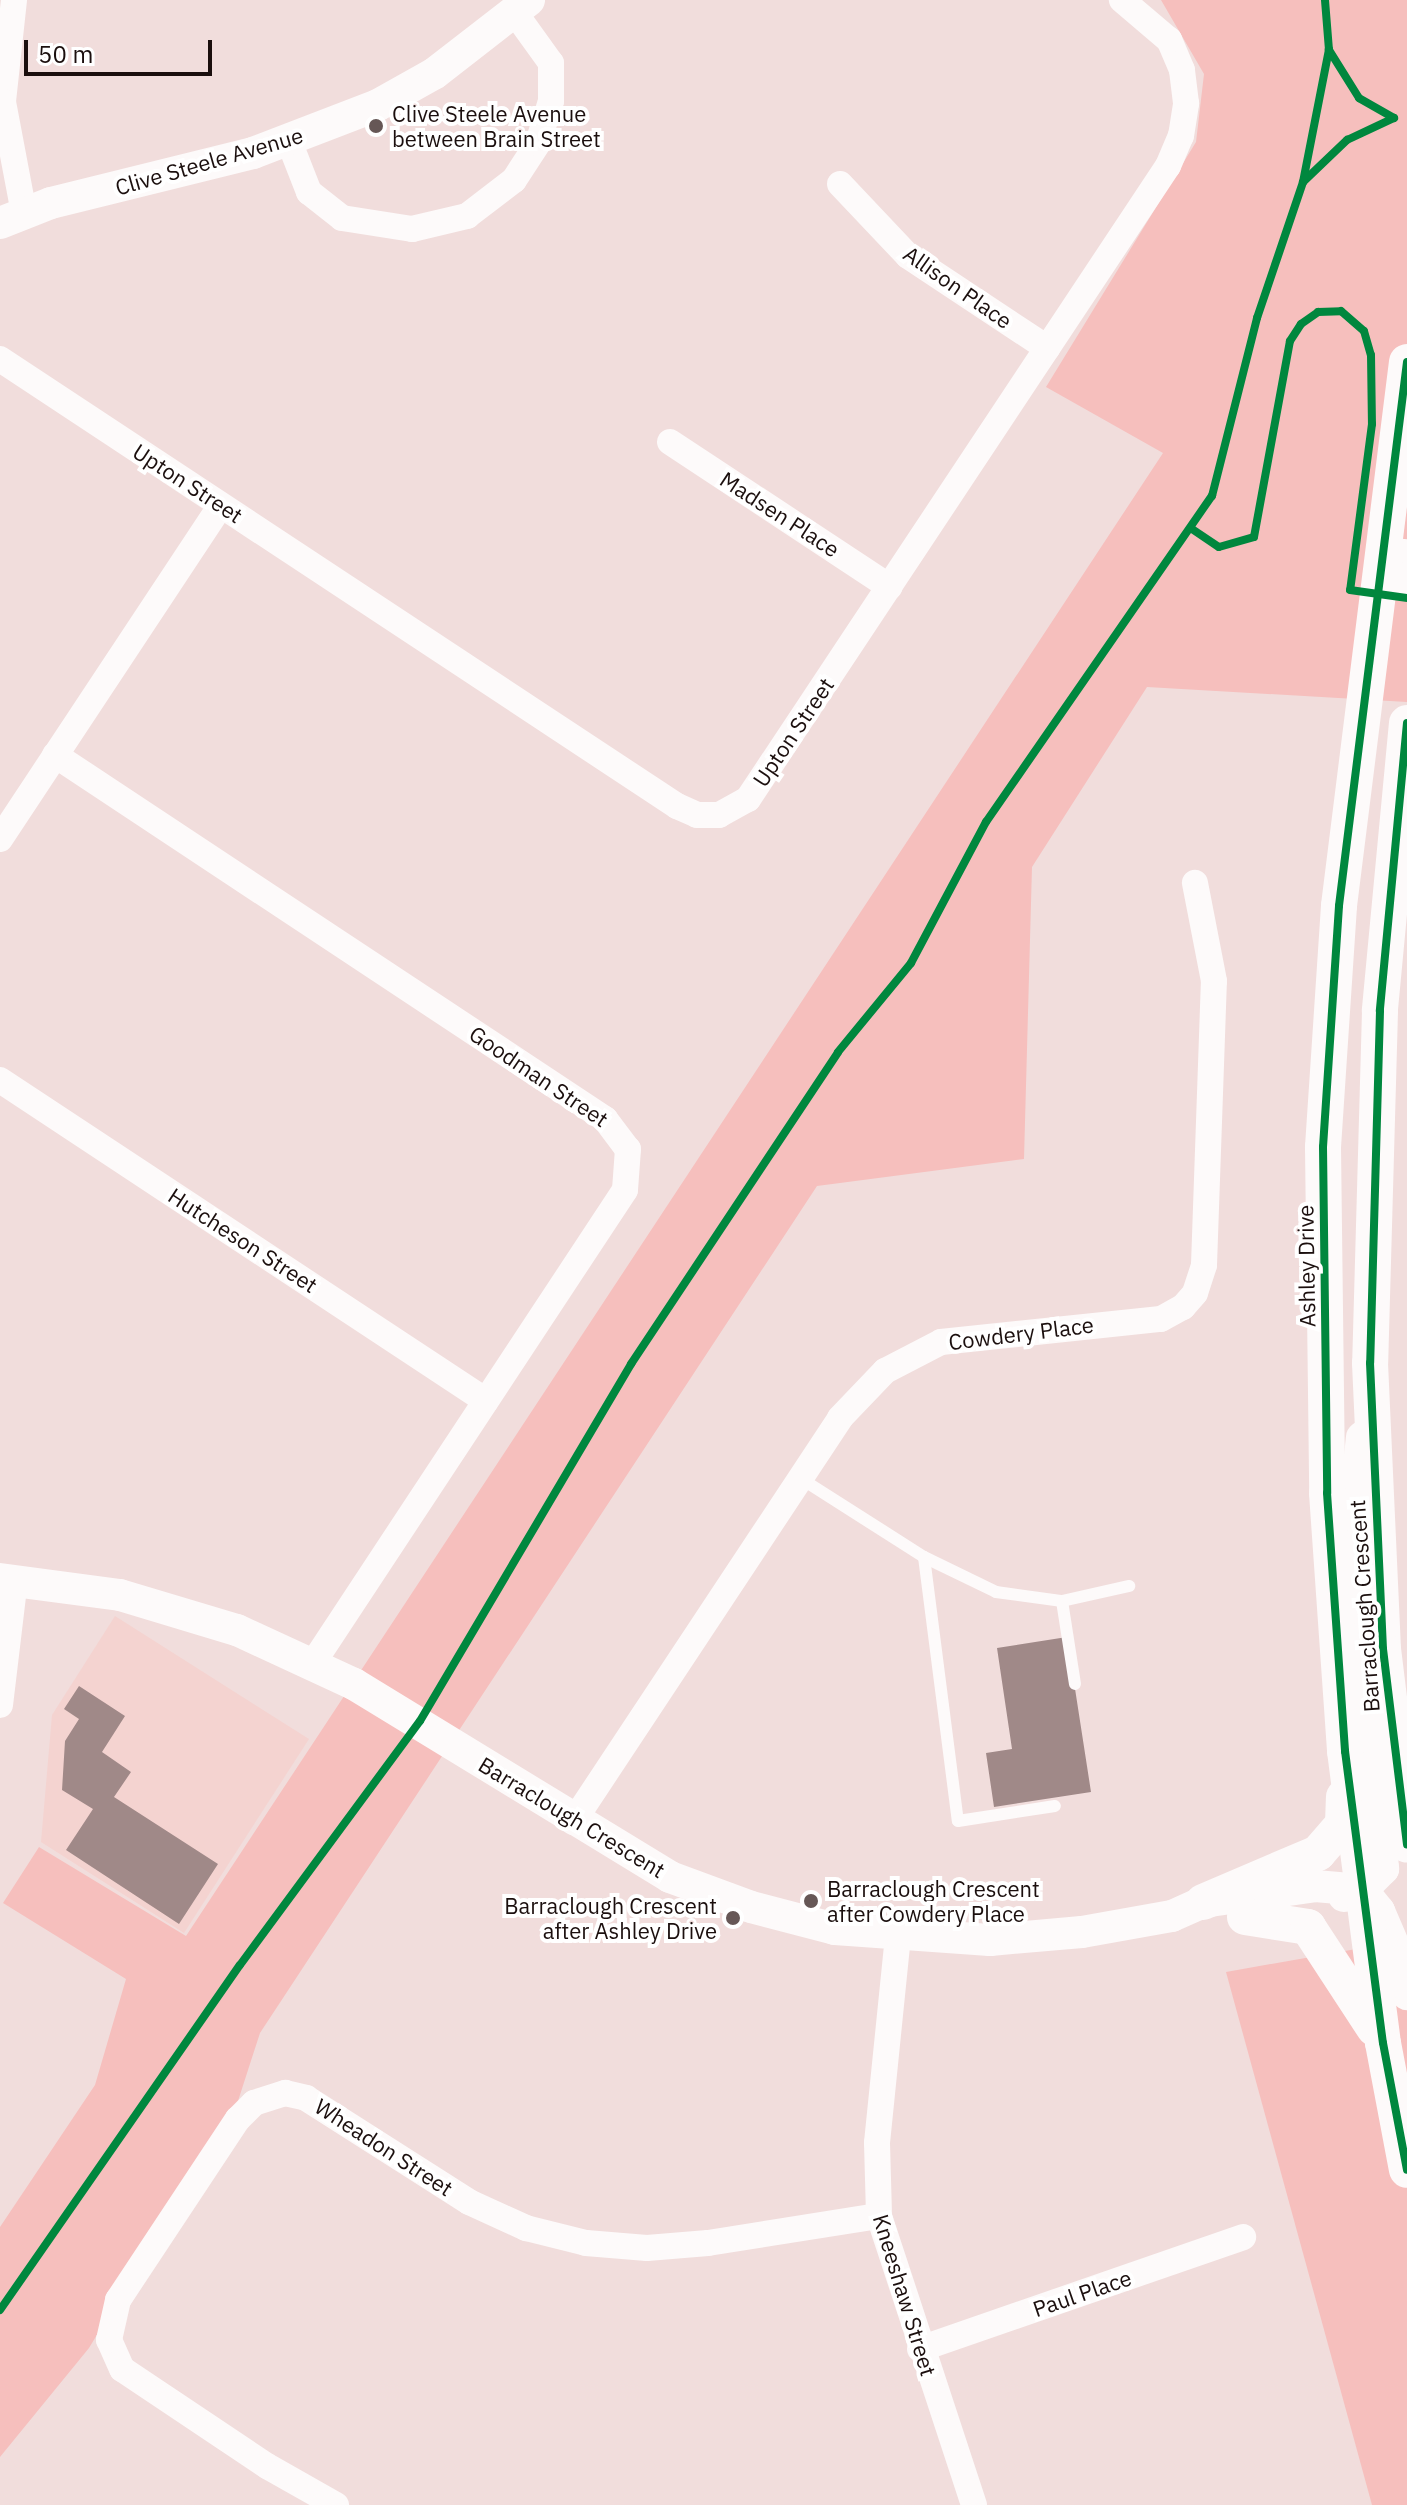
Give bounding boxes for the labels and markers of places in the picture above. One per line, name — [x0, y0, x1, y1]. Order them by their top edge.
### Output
place label: Clive Steele Avenue between Brain Street — [392, 100, 601, 152]
marker: Clive Steele Avenue between Brain Street — [367, 117, 385, 135]
place label: Barraclough Crescent after Cowdery Place — [827, 1875, 1040, 1926]
place label: Barraclough Crescent after Ashley Drive — [504, 1892, 717, 1944]
marker: Barraclough Crescent after Cowdery Place — [802, 1892, 820, 1910]
marker: Barraclough Crescent after Ashley Drive — [724, 1909, 742, 1927]

